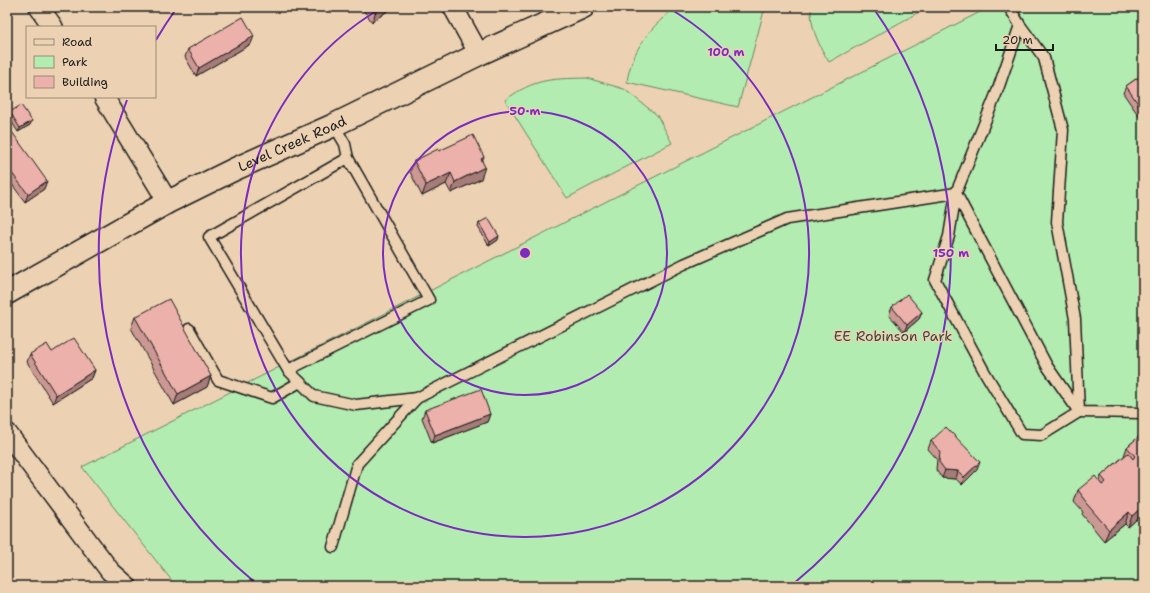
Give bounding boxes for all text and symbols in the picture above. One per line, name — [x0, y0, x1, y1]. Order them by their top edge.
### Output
legend — [26, 26, 156, 98]
scale bar — [996, 26, 1053, 52]
text: 20 m — [1002, 32, 1033, 48]
text: Road — [62, 34, 93, 50]
text: 100 m — [708, 44, 745, 60]
text: Park — [62, 54, 88, 70]
text: Building — [62, 74, 108, 90]
text: 50 m — [510, 103, 541, 119]
street label: Level Creek Road — [235, 111, 349, 176]
text: 150 m — [933, 245, 969, 261]
centre of rings — [518, 246, 532, 260]
park label: EE Robinson Park — [834, 327, 952, 345]

